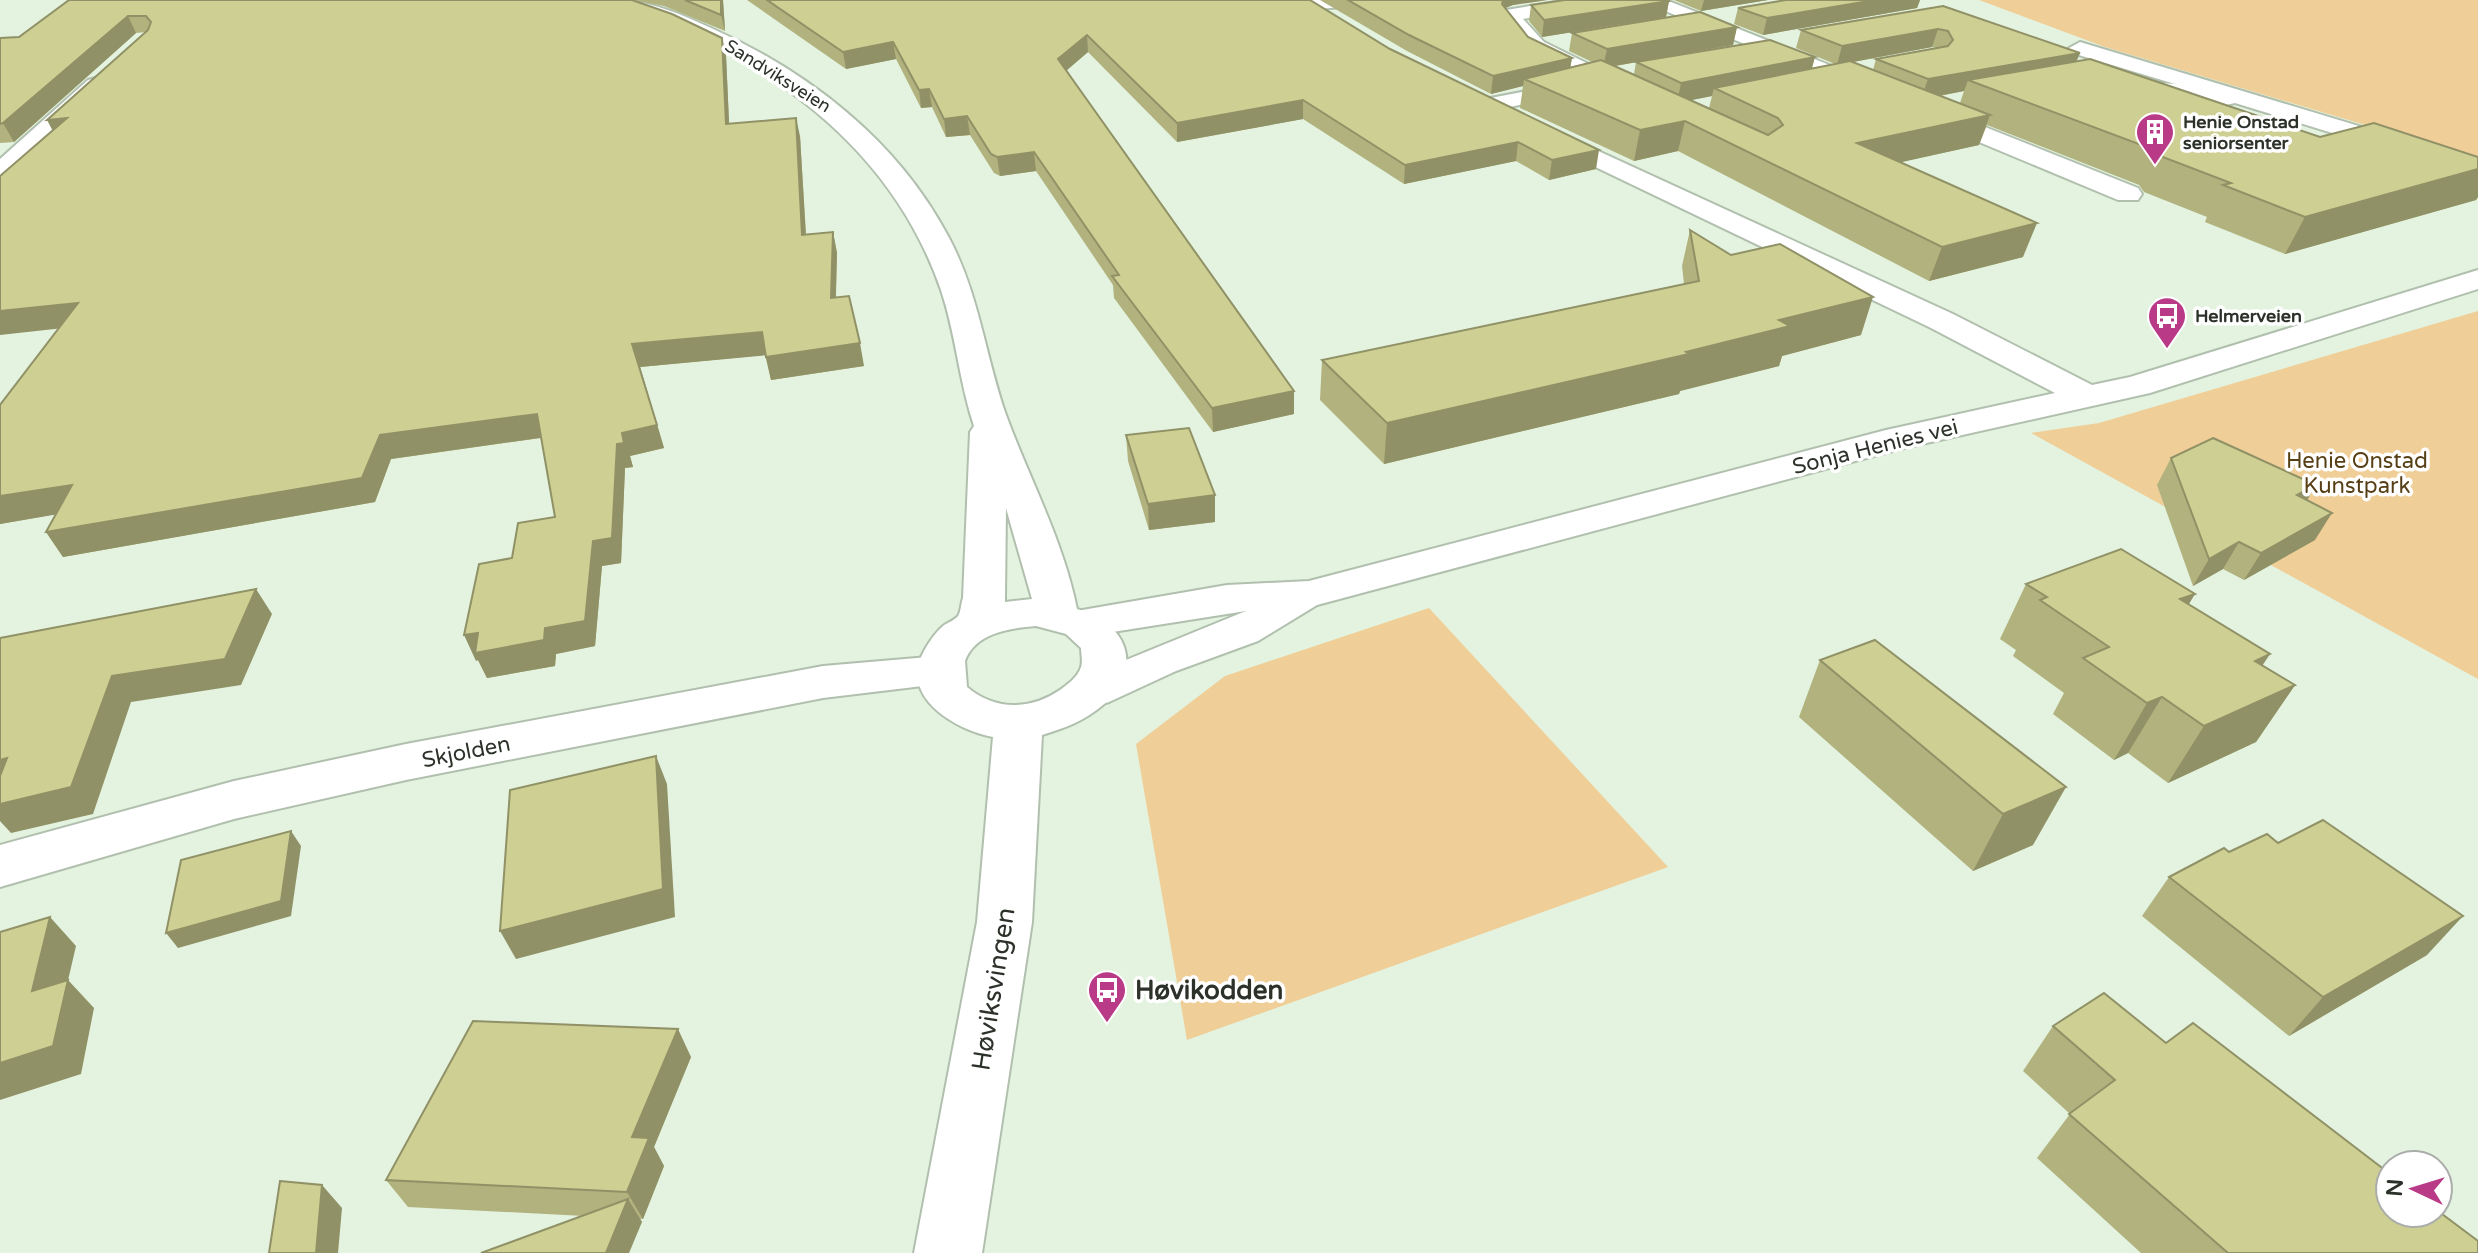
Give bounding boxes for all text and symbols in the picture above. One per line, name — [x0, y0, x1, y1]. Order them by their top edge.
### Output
street label: Sandviksveien — [721, 35, 835, 117]
building icon: Henie Onstad seniorsenter — [2134, 111, 2176, 166]
place label: Henie Onstad seniorsenter — [2183, 111, 2299, 154]
bus stop icon: Helmerveien — [2146, 295, 2188, 350]
place label: Helmerveien — [2195, 305, 2302, 327]
street label: Sonja Henies vei — [1790, 414, 1961, 480]
park label: Henie Onstad Kunstpark — [2286, 448, 2428, 499]
street label: Skjolden — [420, 731, 513, 773]
street label: Høviksvingen — [965, 905, 1022, 1073]
bus stop icon: Høvikodden — [1086, 969, 1128, 1024]
place label: Høvikodden — [1135, 975, 1283, 1006]
north arrow — [2374, 1149, 2454, 1229]
text: N — [2381, 1178, 2409, 1197]

